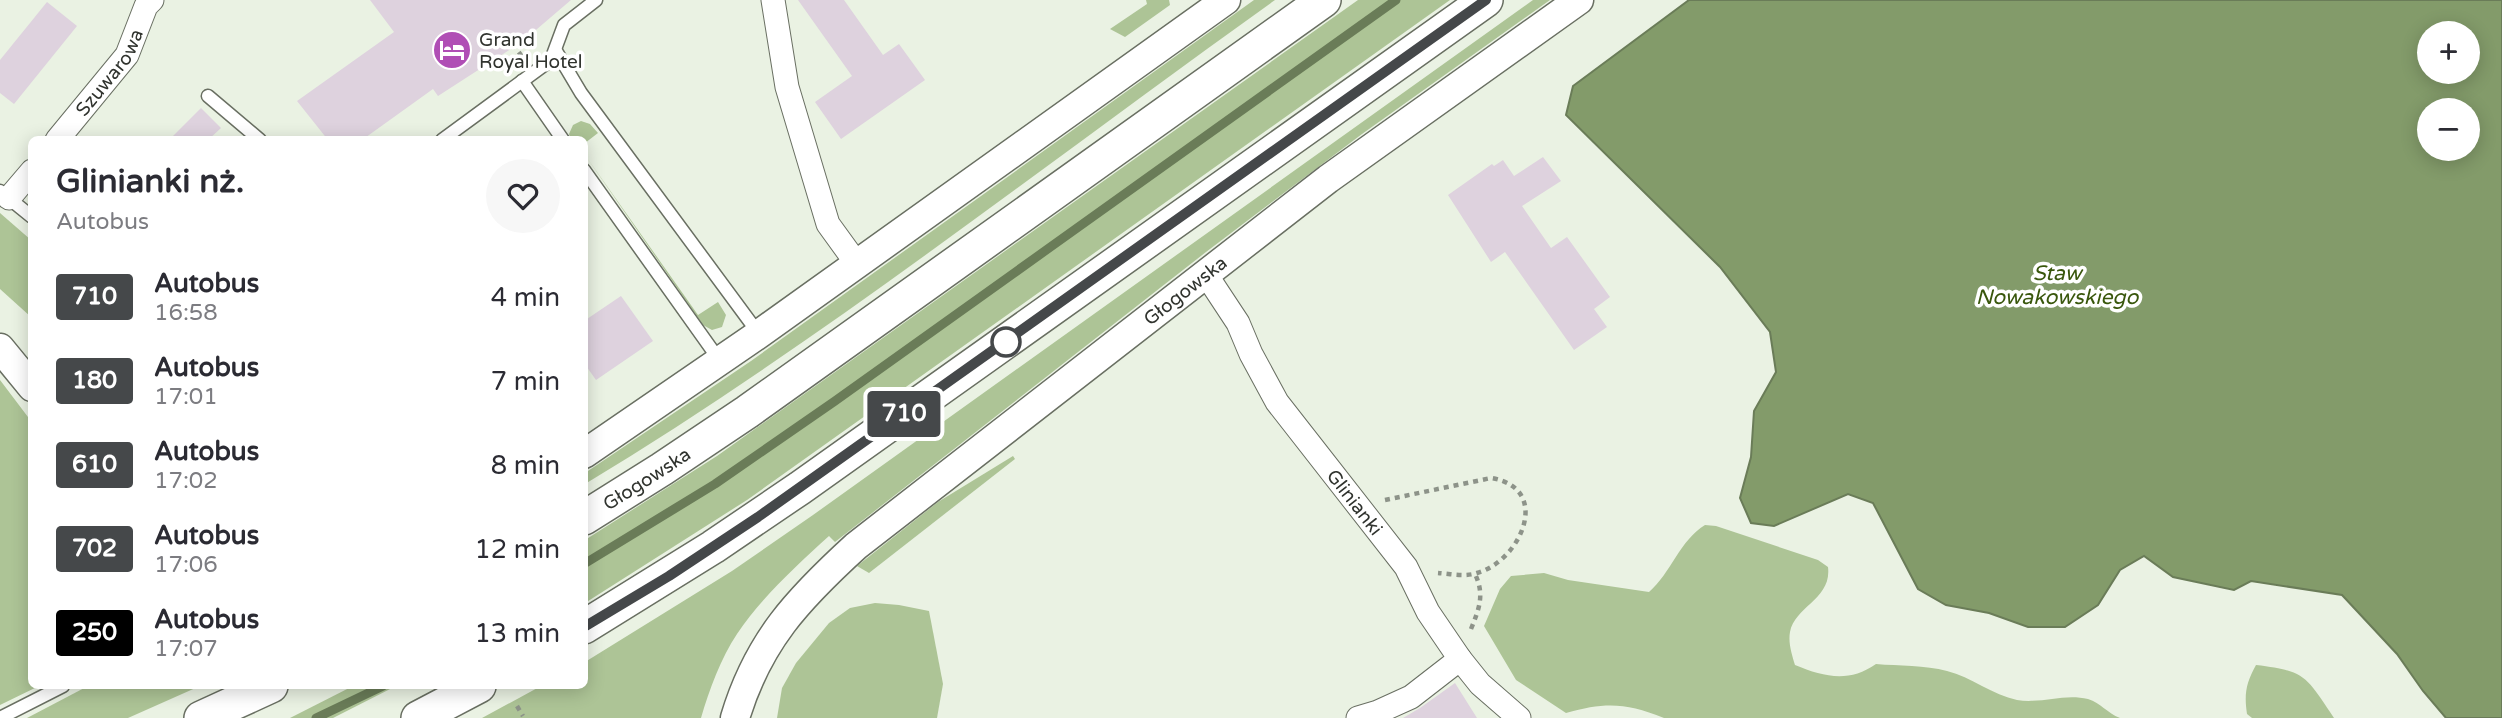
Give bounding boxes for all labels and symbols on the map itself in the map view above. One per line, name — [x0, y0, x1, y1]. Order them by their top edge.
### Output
street label: Szuwarowa — [71, 26, 148, 121]
hotel icon: Grand Royal Hotel — [431, 29, 473, 71]
place label: Grand Royal Hotel — [479, 29, 583, 73]
street label: Głogowska — [1140, 252, 1231, 330]
water label: Staw Nowakowskiego — [1976, 261, 2140, 310]
unlabelled marker — [991, 327, 1021, 357]
line badge: 710 — [864, 391, 944, 437]
street label: Głogowska — [599, 443, 695, 515]
street label: Glinianki — [1322, 465, 1387, 540]

